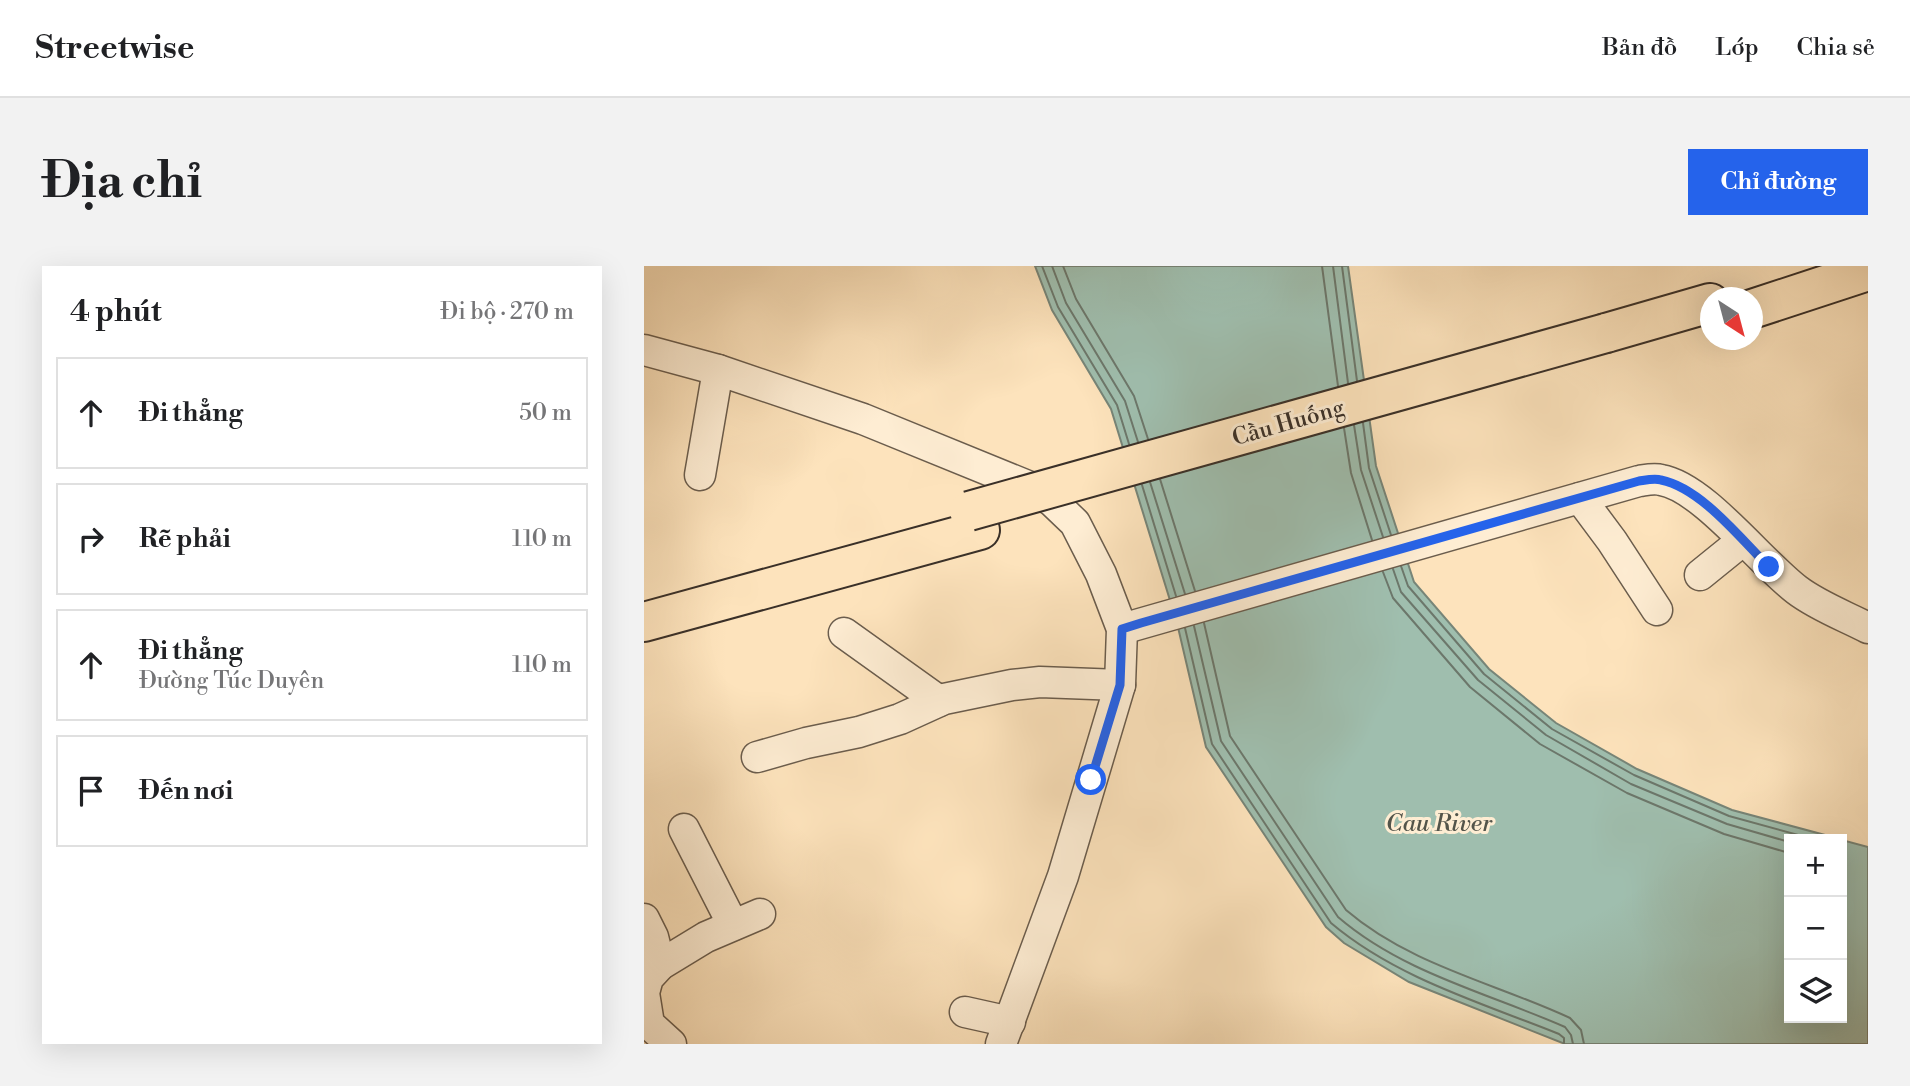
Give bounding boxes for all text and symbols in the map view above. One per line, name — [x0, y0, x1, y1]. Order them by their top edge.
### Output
text: Streetwise — [35, 28, 195, 69]
text: Bản đồ — [1602, 33, 1677, 63]
text: Lớp — [1715, 33, 1759, 63]
text: Chia sẻ — [1797, 33, 1875, 63]
button: Chỉ đường — [1688, 149, 1868, 215]
text: Địa chỉ — [42, 152, 202, 213]
north arrow — [1700, 287, 1763, 350]
text: 4 phút — [70, 293, 162, 331]
text: Đi bộ · 270 m — [440, 298, 574, 326]
icon: ahead — [72, 394, 110, 432]
street label: Cầu Huống — [1229, 394, 1348, 452]
text: Đi thẳng — [139, 397, 243, 429]
text: 50 m — [519, 399, 572, 427]
icon: right — [72, 520, 110, 558]
text: Rẽ phải — [139, 523, 231, 555]
text: 110 m — [512, 525, 572, 553]
route end — [1753, 551, 1784, 582]
text: Đi thẳng — [139, 635, 243, 667]
icon: ahead — [72, 646, 110, 684]
text: 110 m — [512, 651, 572, 679]
text: Đường Túc Duyên — [139, 667, 324, 695]
route start — [1075, 764, 1106, 795]
icon: arrive — [72, 772, 110, 810]
text: Đến nơi — [139, 775, 233, 807]
water label: Cau River — [1386, 809, 1493, 839]
map controls — [1784, 834, 1847, 1023]
button: + — [1784, 834, 1847, 897]
button: − — [1784, 897, 1847, 960]
button: layers — [1784, 960, 1847, 1023]

